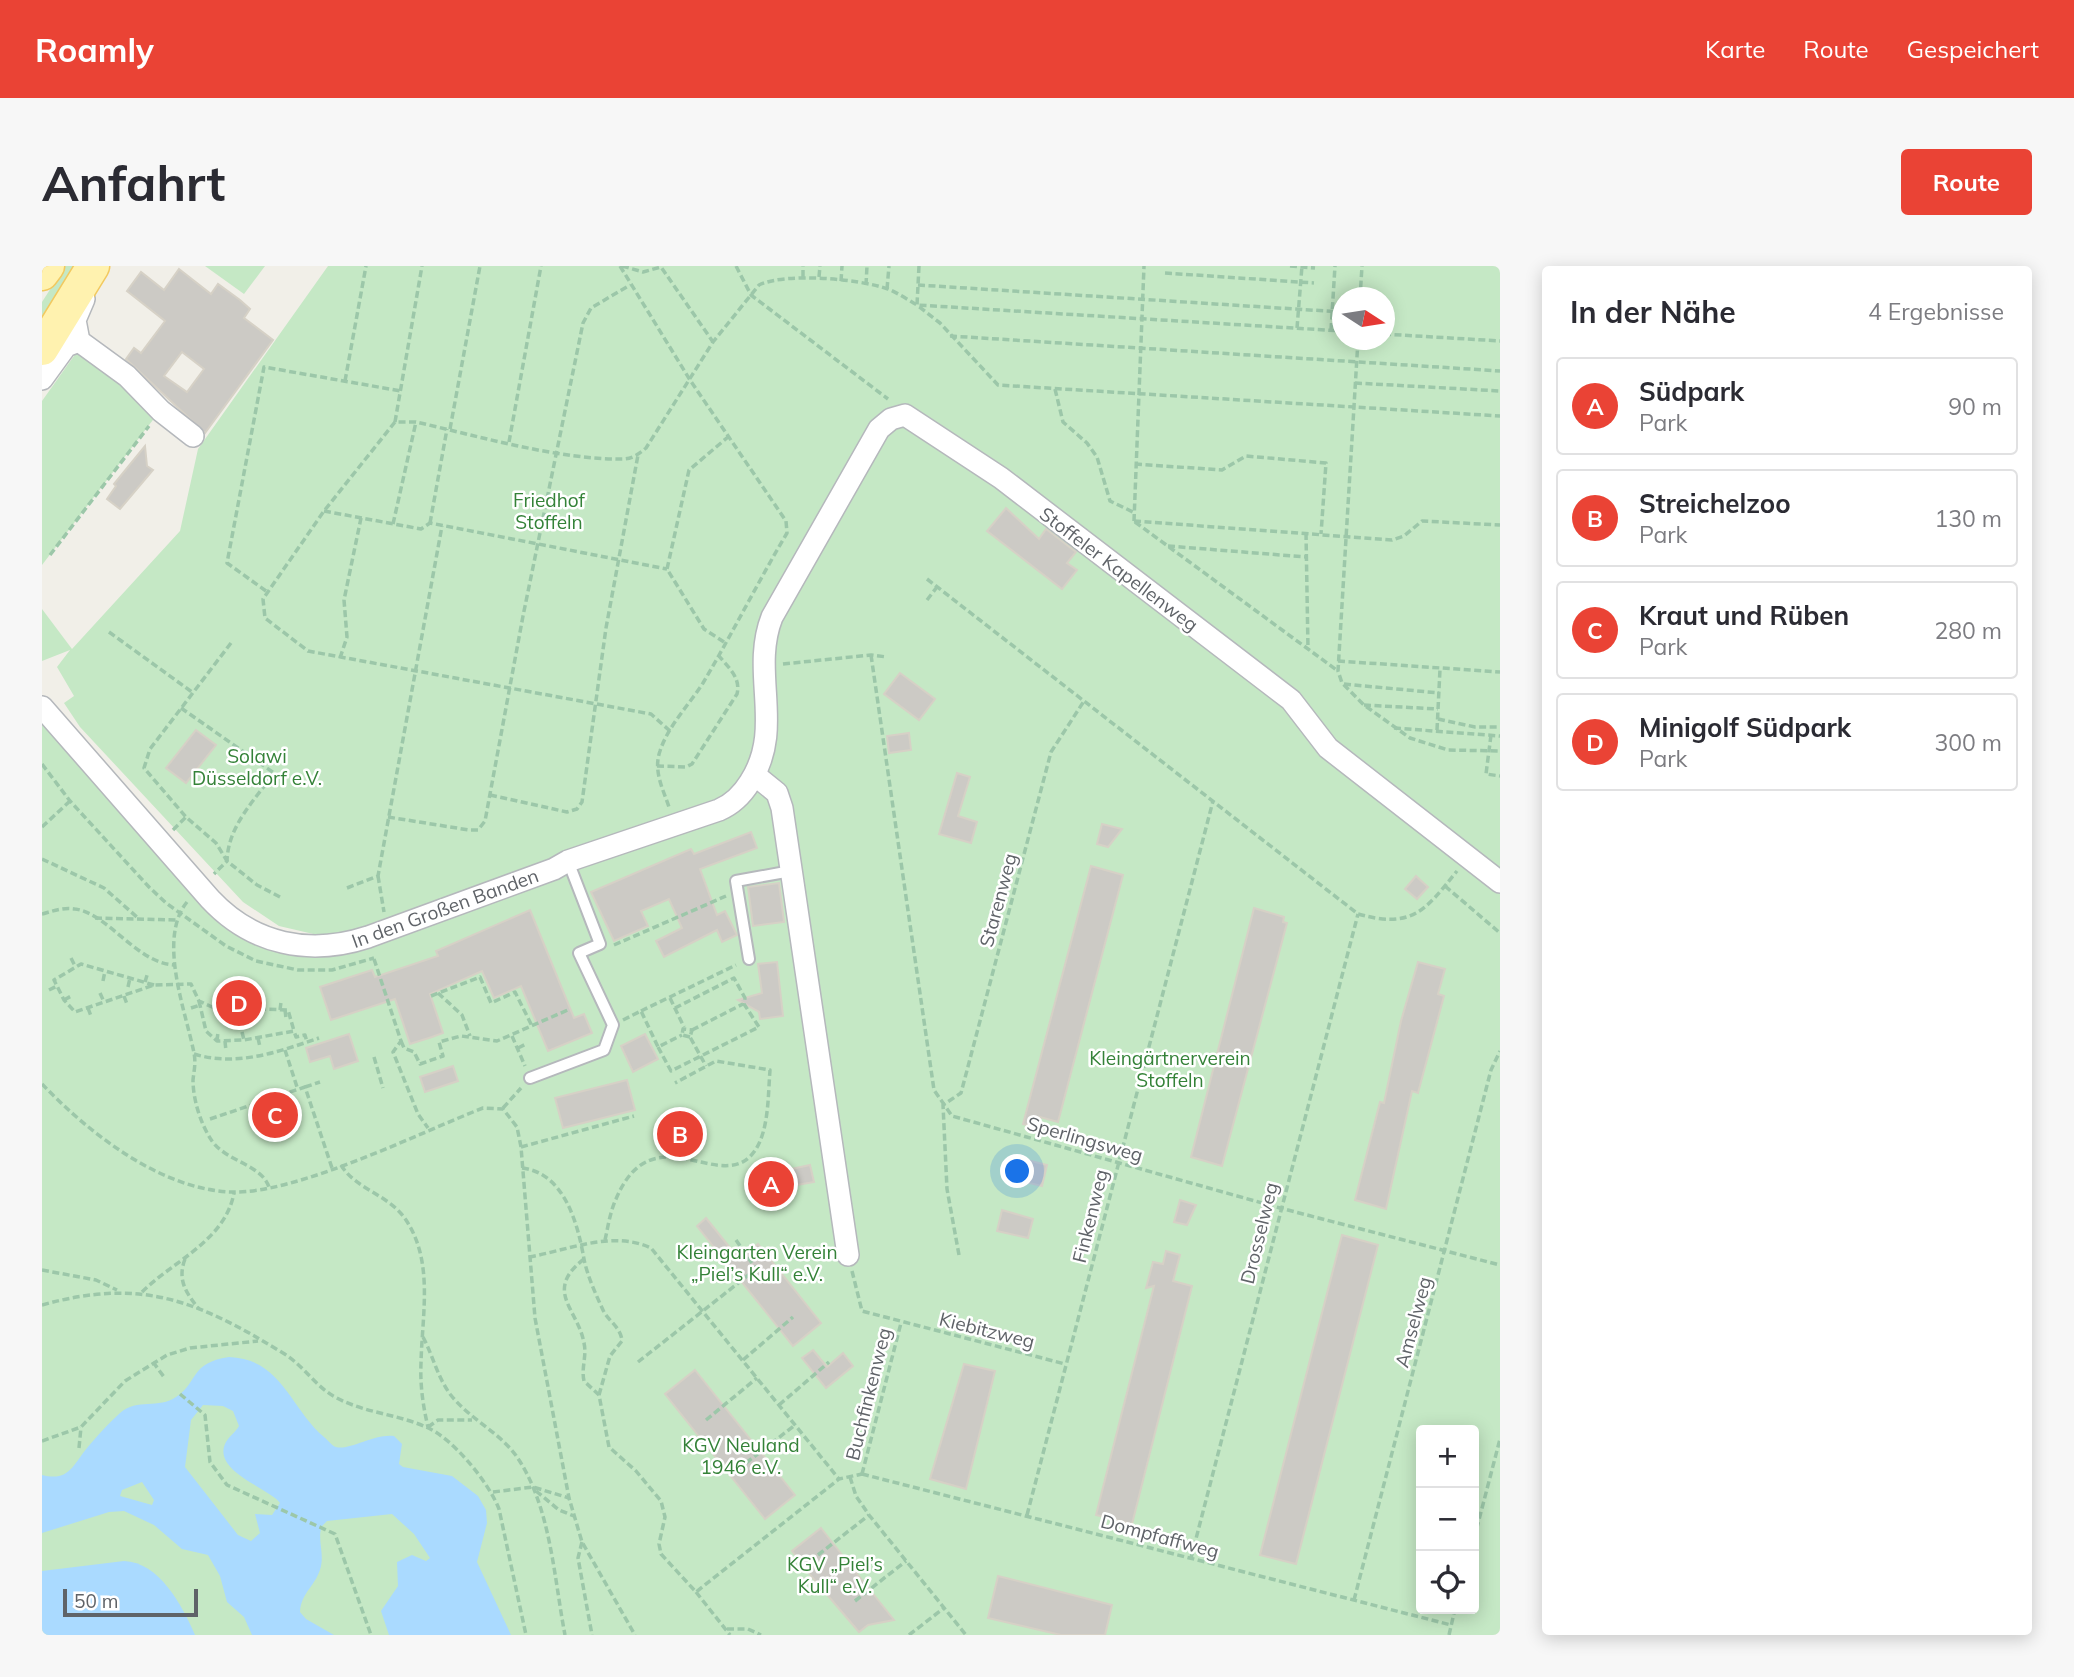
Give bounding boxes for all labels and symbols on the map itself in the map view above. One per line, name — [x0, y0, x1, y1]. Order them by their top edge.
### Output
north arrow — [1332, 287, 1395, 350]
park label: Friedhof Stoffeln — [513, 488, 586, 534]
street label: Stoffeler Kapellenweg — [1035, 502, 1203, 636]
park label: Solawi Düsseldorf e.V. — [192, 744, 322, 790]
street label: Starenweg — [974, 850, 1022, 950]
street label: In den Großen Banden — [348, 863, 542, 953]
pin: D — [216, 977, 262, 1029]
park label: Kleingärtnerverein Stoffeln — [1089, 1046, 1251, 1092]
pin: C — [252, 1089, 298, 1141]
pin: B — [657, 1108, 703, 1160]
street label: Sperlingsweg — [1024, 1111, 1146, 1167]
your location — [1000, 1154, 1034, 1188]
pin: A — [748, 1158, 794, 1210]
street label: Finkenweg — [1067, 1167, 1113, 1265]
street label: Drosselweg — [1235, 1180, 1283, 1286]
park label: Kleingarten Verein „Piel’s Kull“ e.V. — [676, 1240, 838, 1286]
street label: Amselweg — [1389, 1274, 1437, 1370]
street label: Kiebitzweg — [937, 1307, 1037, 1353]
street label: Buchfinkenweg — [840, 1325, 896, 1463]
park label: KGV Neuland 1946 e.V. — [682, 1433, 800, 1479]
street label: Dompfaffweg — [1098, 1509, 1222, 1563]
park label: KGV „Piel’s Kull“ e.V. — [787, 1552, 883, 1598]
scale bar — [63, 1586, 198, 1618]

